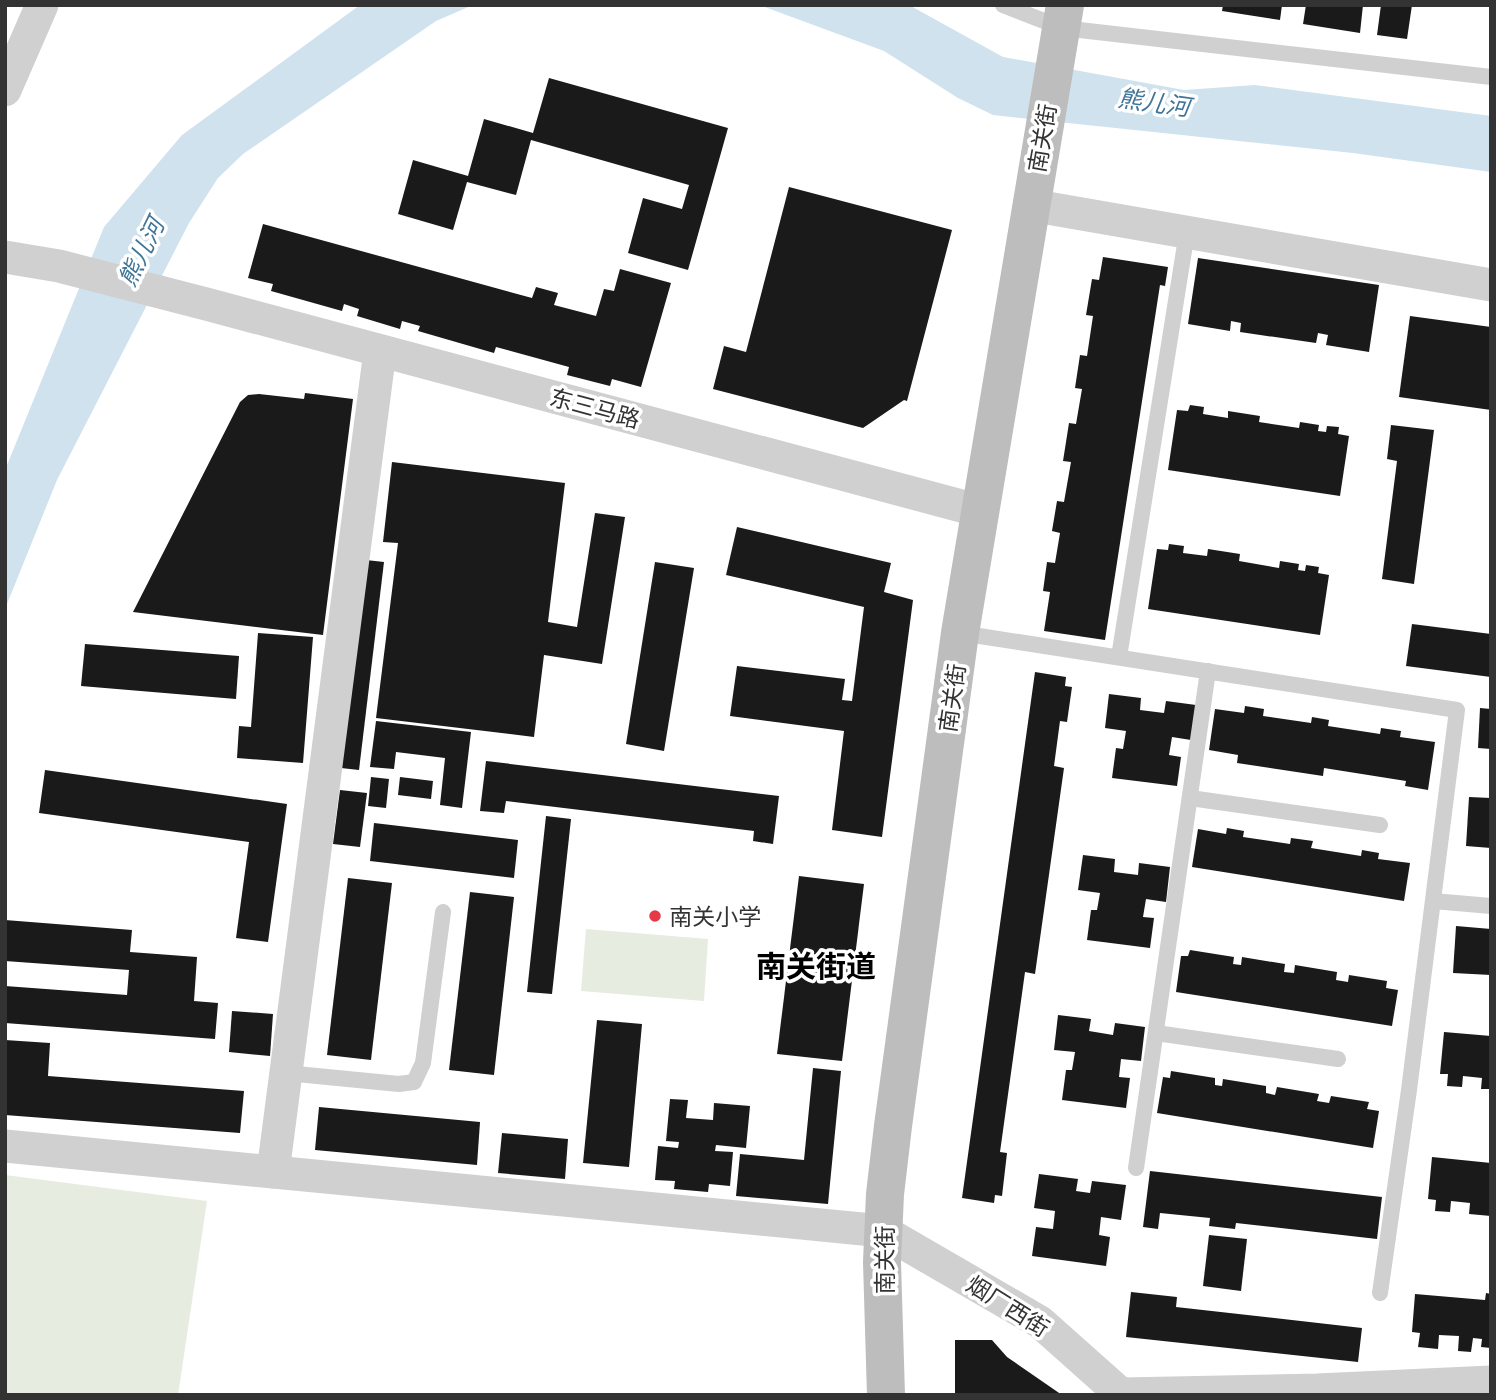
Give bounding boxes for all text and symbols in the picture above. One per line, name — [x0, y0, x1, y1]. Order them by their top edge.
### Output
water label: 熊儿河 — [1116, 81, 1196, 123]
street label: 南关街 — [1021, 101, 1063, 175]
water label: 熊儿河 — [111, 209, 173, 291]
street label: 东三马路 — [547, 381, 643, 435]
street label: 南关街 — [932, 662, 972, 734]
place label: 南关小学 — [669, 901, 761, 932]
marker: 南关小学 — [647, 908, 663, 924]
district label: 南关街道 — [756, 946, 876, 986]
street label: 南关街 — [869, 1226, 900, 1295]
street label: 烟厂西街 — [961, 1268, 1055, 1344]

